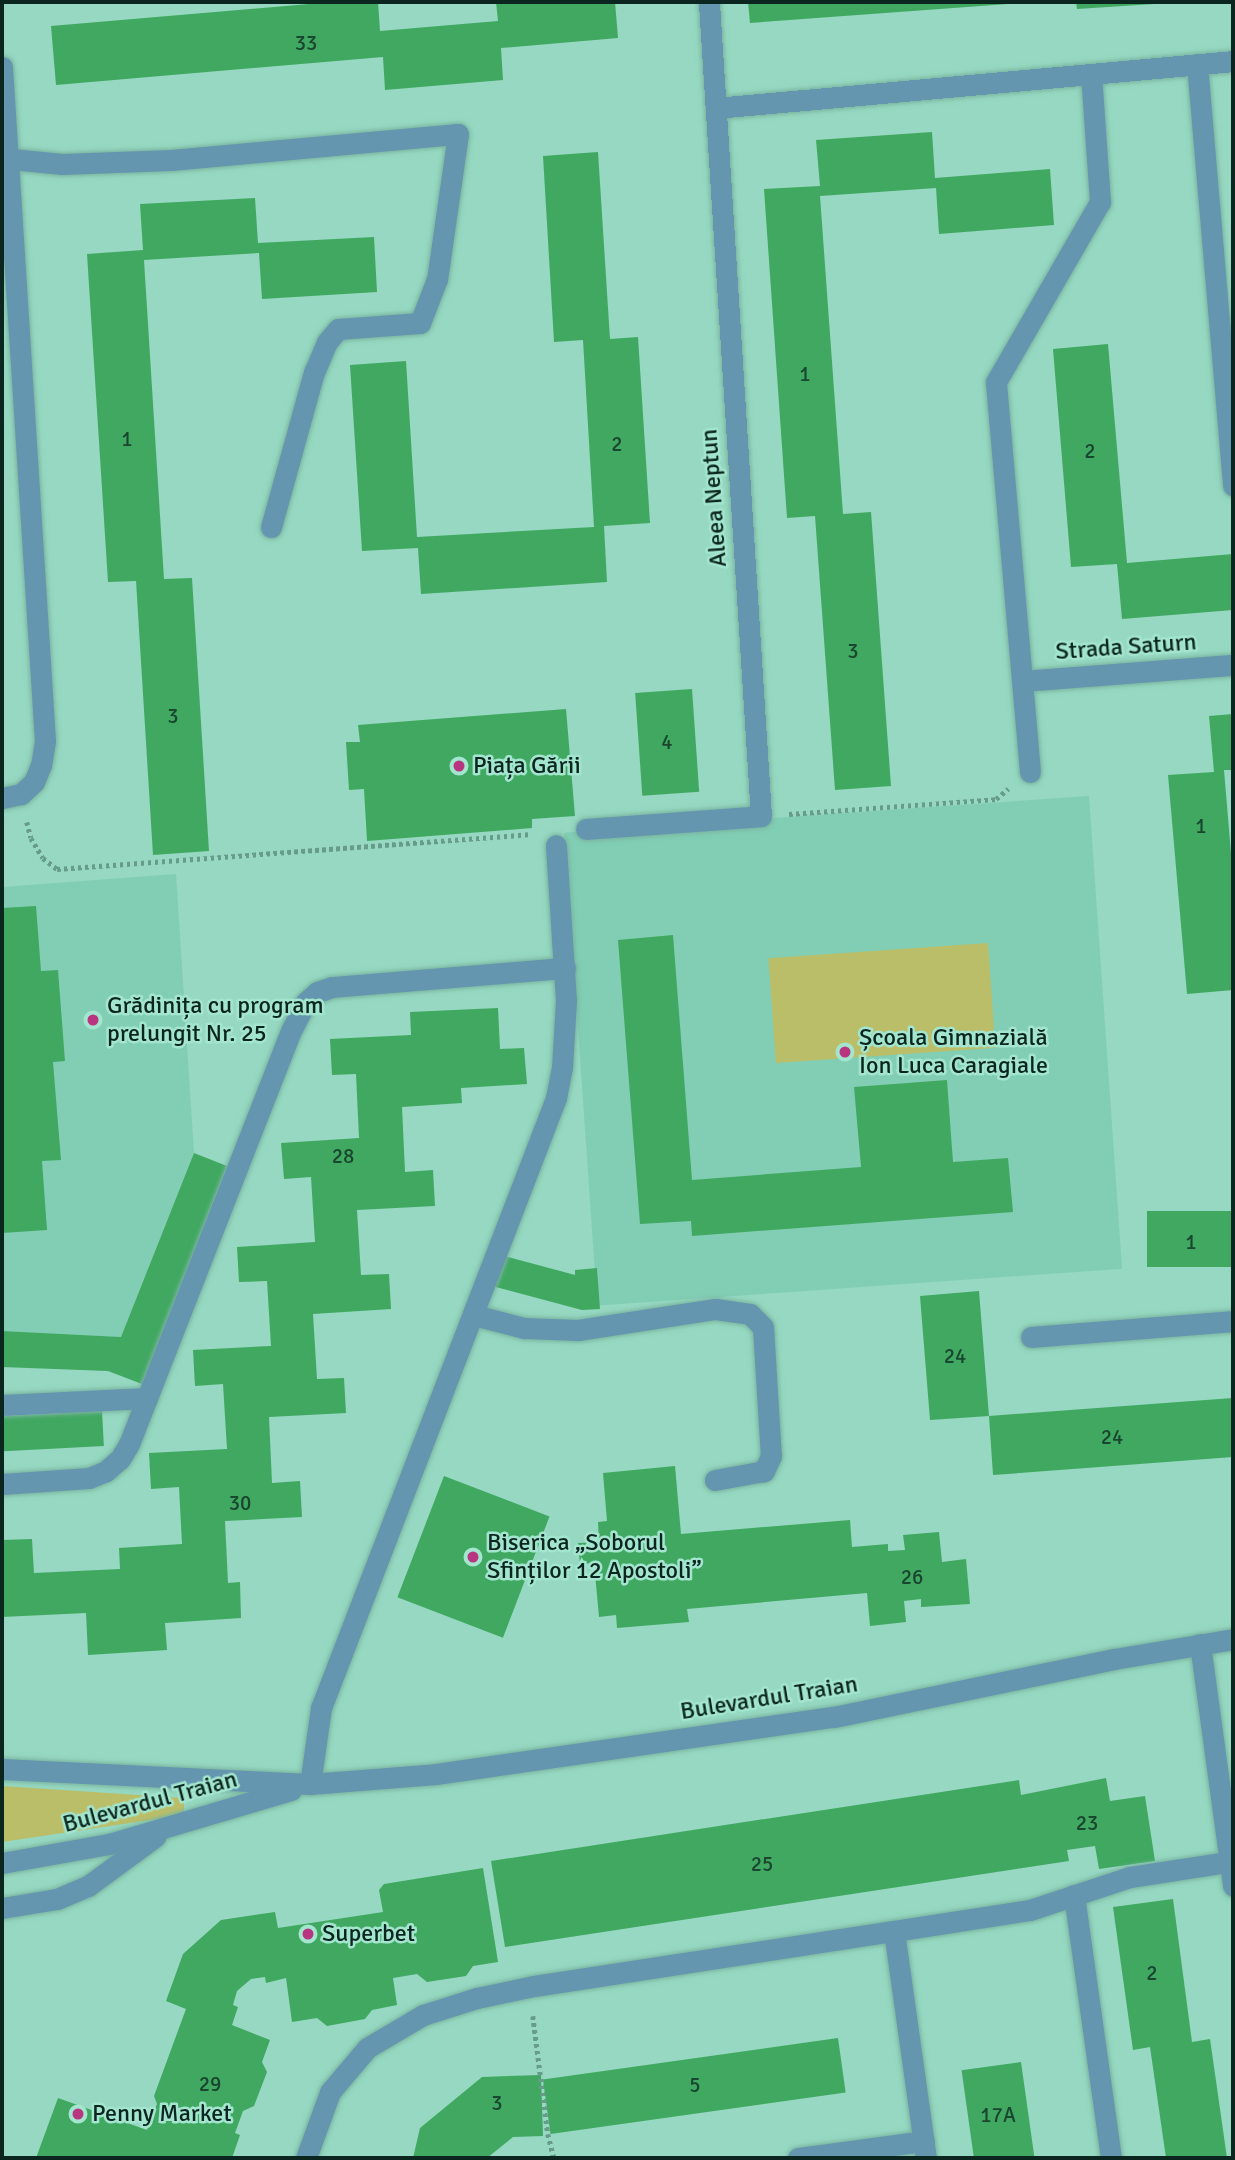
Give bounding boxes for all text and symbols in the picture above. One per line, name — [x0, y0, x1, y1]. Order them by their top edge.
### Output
house number: 33 — [295, 30, 317, 56]
house number: 1 — [799, 361, 811, 387]
house number: 1 — [121, 426, 133, 452]
street label: Aleea Neptun — [695, 428, 733, 568]
house number: 2 — [611, 431, 623, 457]
house number: 2 — [1084, 438, 1096, 464]
street label: Strada Saturn — [1055, 628, 1197, 666]
house number: 3 — [847, 638, 859, 664]
house number: 3 — [167, 703, 179, 729]
house number: 4 — [661, 729, 673, 755]
place label: Piața Gării — [473, 752, 581, 780]
marker: Piața Gării — [451, 758, 467, 774]
house number: 1 — [1195, 813, 1207, 839]
place label: Grădinița cu program prelungit Nr. 25 — [107, 992, 324, 1048]
marker: Grădinița cu program prelungit Nr. 25 — [85, 1012, 101, 1028]
place label: Școala Gimnazială Ion Luca Caragiale — [859, 1024, 1048, 1080]
marker: Școala Gimnazială Ion Luca Caragiale — [837, 1044, 853, 1060]
house number: 28 — [332, 1143, 354, 1169]
house number: 1 — [1185, 1229, 1197, 1255]
house number: 24 — [944, 1343, 966, 1369]
house number: 24 — [1101, 1424, 1123, 1450]
house number: 30 — [229, 1490, 251, 1516]
place label: Biserica „Soborul Sfinților 12 Apostoli” — [487, 1529, 702, 1585]
marker: Biserica „Soborul Sfinților 12 Apostoli” — [465, 1549, 481, 1565]
house number: 26 — [901, 1564, 923, 1590]
street label: Bulevardul Traian — [678, 1670, 860, 1726]
street label: Bulevardul Traian — [60, 1765, 240, 1839]
house number: 23 — [1076, 1810, 1098, 1836]
house number: 25 — [751, 1851, 773, 1877]
place label: Superbet — [322, 1920, 415, 1948]
marker: Superbet — [300, 1926, 316, 1942]
house number: 2 — [1146, 1960, 1158, 1986]
house number: 29 — [199, 2071, 221, 2097]
house number: 5 — [689, 2072, 701, 2098]
house number: 3 — [491, 2090, 503, 2116]
place label: Penny Market — [92, 2100, 232, 2128]
house number: 17A — [980, 2102, 1016, 2128]
marker: Penny Market — [70, 2106, 86, 2122]

